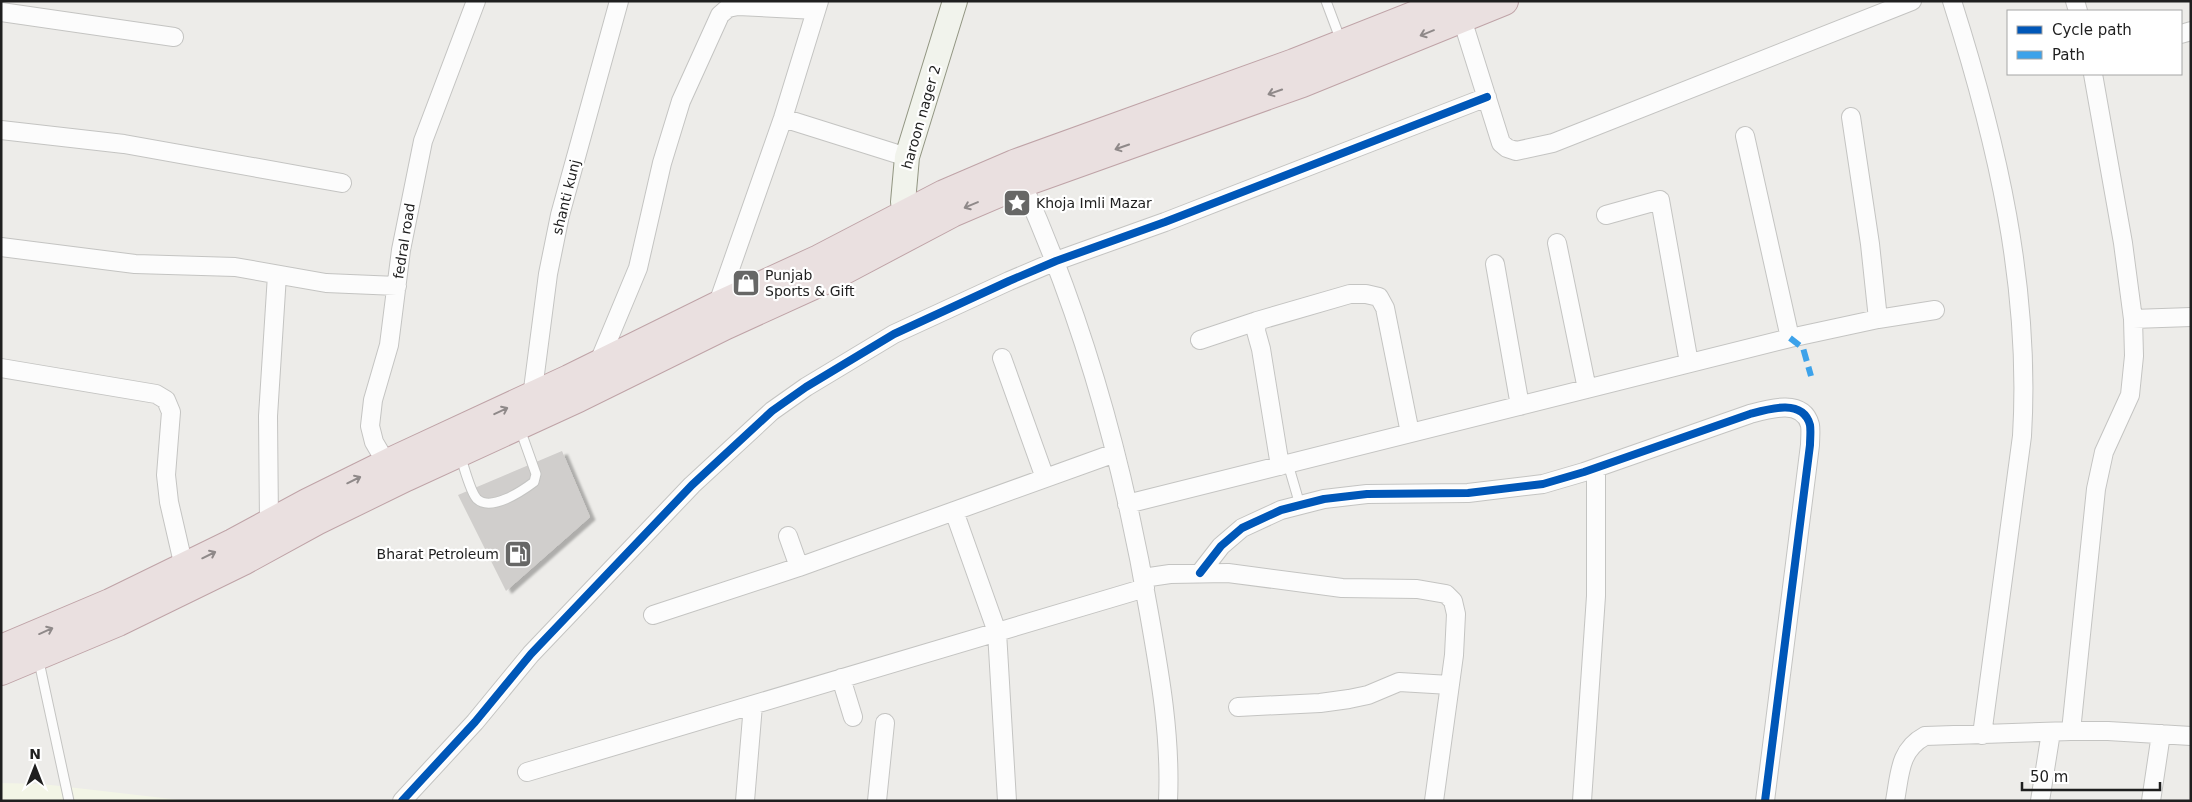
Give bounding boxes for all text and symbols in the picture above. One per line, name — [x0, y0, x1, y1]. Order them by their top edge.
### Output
legend — [2007, 10, 2182, 75]
text: Cycle path — [2052, 21, 2132, 39]
one-way arrow — [1420, 29, 1435, 39]
text: Path — [2052, 46, 2085, 64]
street label: haroon nager 2 — [899, 63, 943, 171]
one-way arrow — [1268, 88, 1283, 97]
one-way arrow — [1115, 143, 1131, 152]
street label: shanti kunj — [549, 158, 583, 236]
place icon: Khoja Imli Mazar — [1002, 188, 1032, 218]
place label: Khoja Imli Mazar — [1036, 195, 1152, 211]
one-way arrow — [964, 201, 979, 210]
street label: fedral road — [390, 202, 418, 280]
place label: Punjab Sports & Gift — [765, 267, 855, 299]
shop icon: Punjab Sports & Gift — [731, 268, 761, 298]
one-way arrow — [493, 406, 508, 416]
one-way arrow — [346, 475, 361, 485]
fuel station icon: Bharat Petroleum — [503, 539, 533, 569]
place label: Bharat Petroleum — [377, 546, 499, 562]
one-way arrow — [201, 549, 216, 559]
one-way arrow — [38, 626, 53, 636]
north arrow — [10, 742, 60, 792]
text: N — [29, 746, 41, 762]
scale bar — [2022, 760, 2160, 792]
text: 50 m — [2030, 768, 2068, 786]

